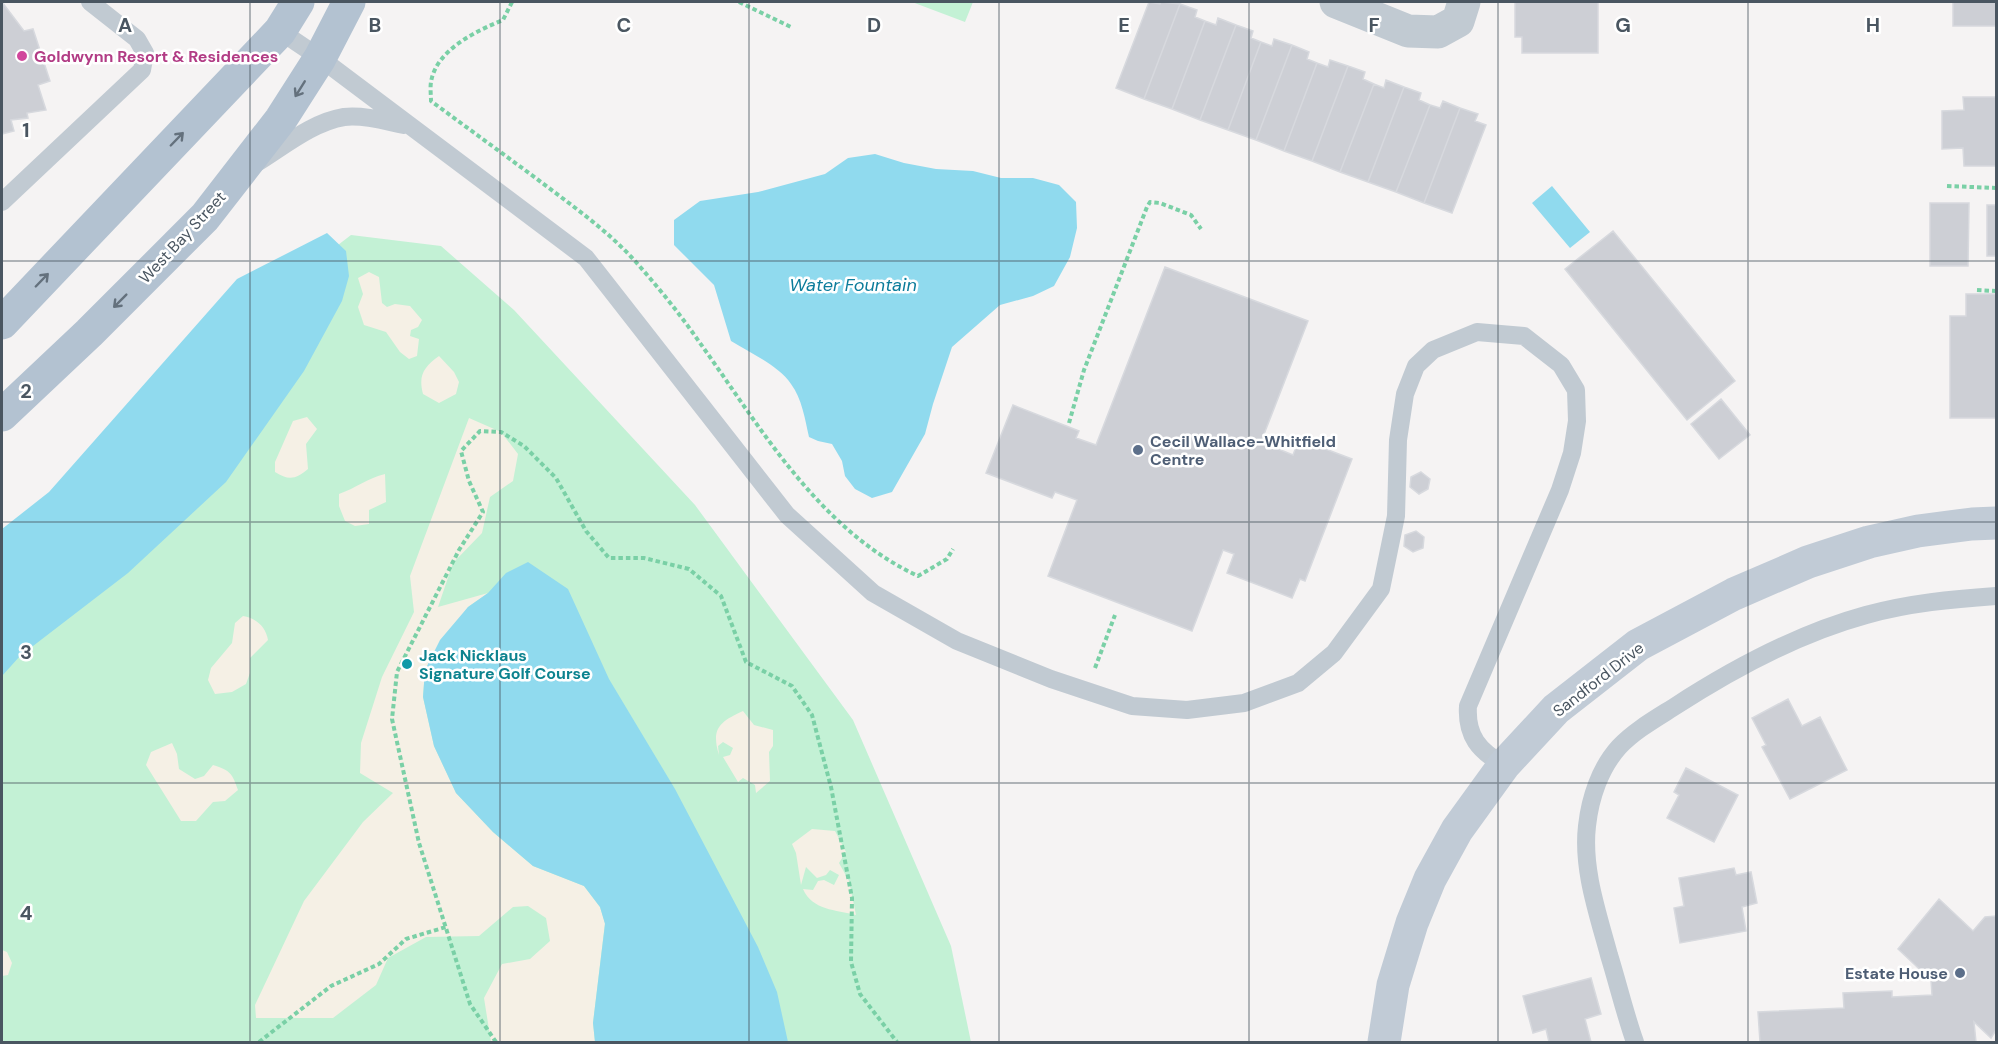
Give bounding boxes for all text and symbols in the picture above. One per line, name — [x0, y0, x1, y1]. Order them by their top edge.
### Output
text: A — [118, 12, 132, 38]
text: B — [369, 12, 381, 38]
text: C — [617, 12, 631, 38]
text: D — [867, 12, 881, 38]
text: E — [1118, 12, 1130, 38]
text: F — [1368, 12, 1380, 38]
text: G — [1615, 12, 1631, 38]
text: H — [1866, 12, 1880, 38]
place label: Goldwynn Resort & Residences — [34, 46, 278, 67]
marker: Goldwynn Resort & Residences — [15, 49, 29, 63]
one-way arrow — [294, 81, 307, 98]
text: 1 — [22, 117, 30, 143]
one-way arrow — [169, 132, 184, 147]
street label: West Bay Street — [134, 187, 230, 288]
one-way arrow — [35, 273, 49, 288]
water label: Water Fountain — [789, 273, 917, 297]
one-way arrow — [113, 294, 128, 309]
text: 2 — [20, 378, 32, 404]
place label: Cecil Wallace-Whitfield Centre — [1150, 431, 1336, 470]
marker: Cecil Wallace-Whitfield Centre — [1131, 443, 1145, 457]
street label: Sandford Drive — [1549, 637, 1648, 721]
text: 3 — [20, 639, 32, 665]
place label: Jack Nicklaus Signature Golf Course — [419, 645, 591, 684]
marker: Jack Nicklaus Signature Golf Course — [400, 657, 414, 671]
text: 4 — [20, 900, 33, 926]
place label: Estate House — [1845, 963, 1948, 984]
marker: Estate House — [1953, 966, 1967, 980]

